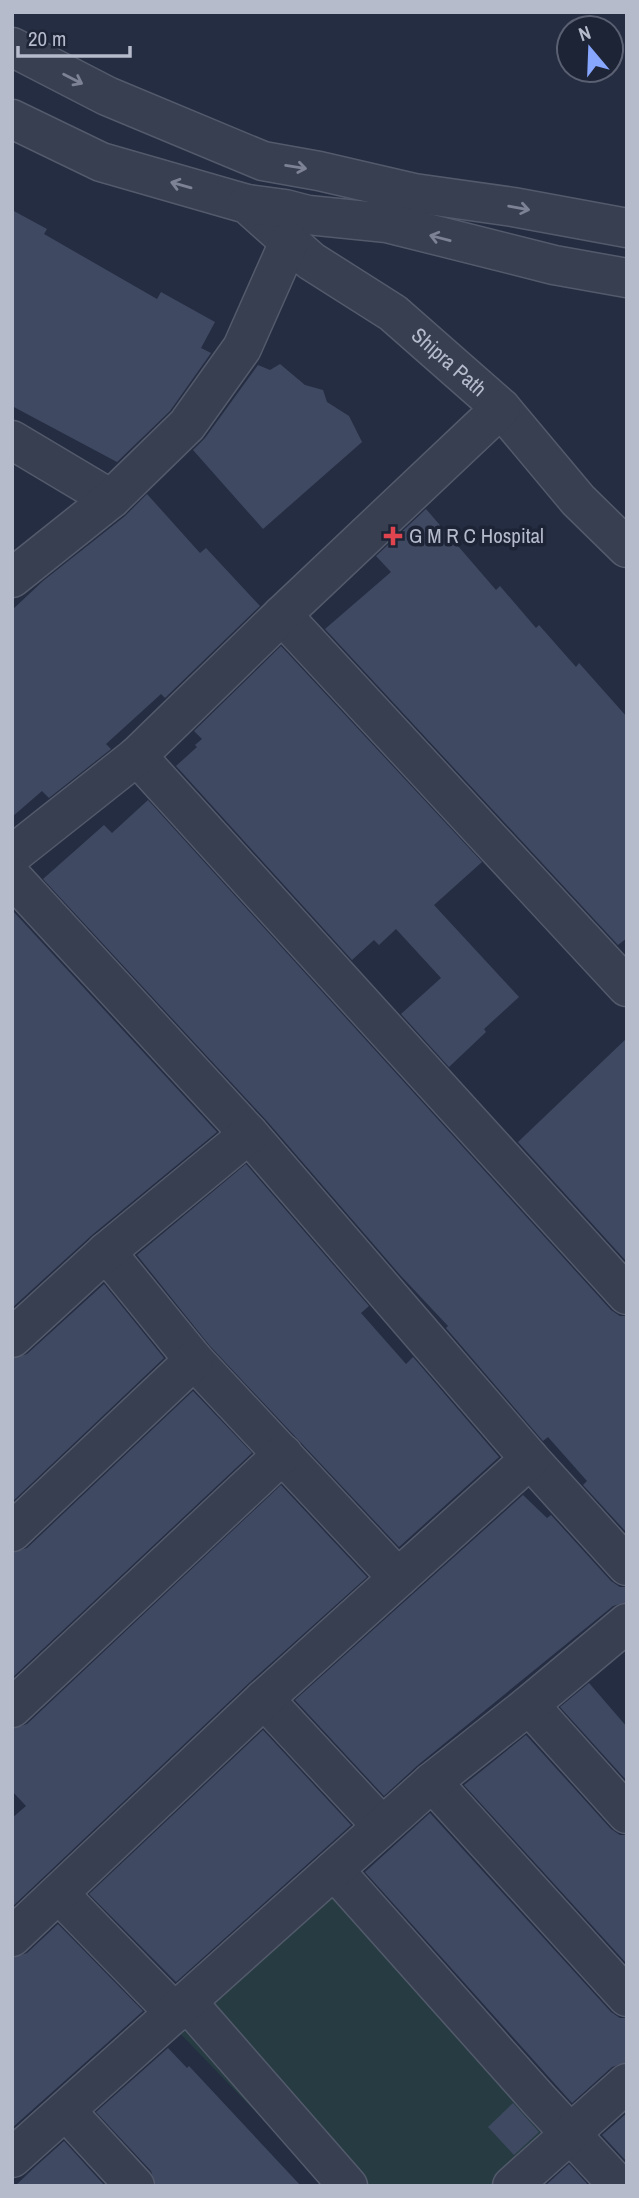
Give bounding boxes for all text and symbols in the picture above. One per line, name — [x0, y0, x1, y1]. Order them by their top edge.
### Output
scale bar — [18, 14, 130, 58]
north arrow — [555, 14, 625, 84]
text: N — [575, 19, 594, 47]
text: 20 m — [28, 24, 66, 53]
one-way arrow — [62, 72, 83, 86]
one-way arrow — [284, 161, 307, 174]
one-way arrow — [170, 177, 192, 190]
one-way arrow — [507, 202, 530, 215]
one-way arrow — [430, 230, 452, 243]
street label: Shipra Path — [405, 321, 493, 403]
place label: G M R C Hospital — [409, 521, 544, 550]
marker: G M R C Hospital — [383, 526, 403, 546]

